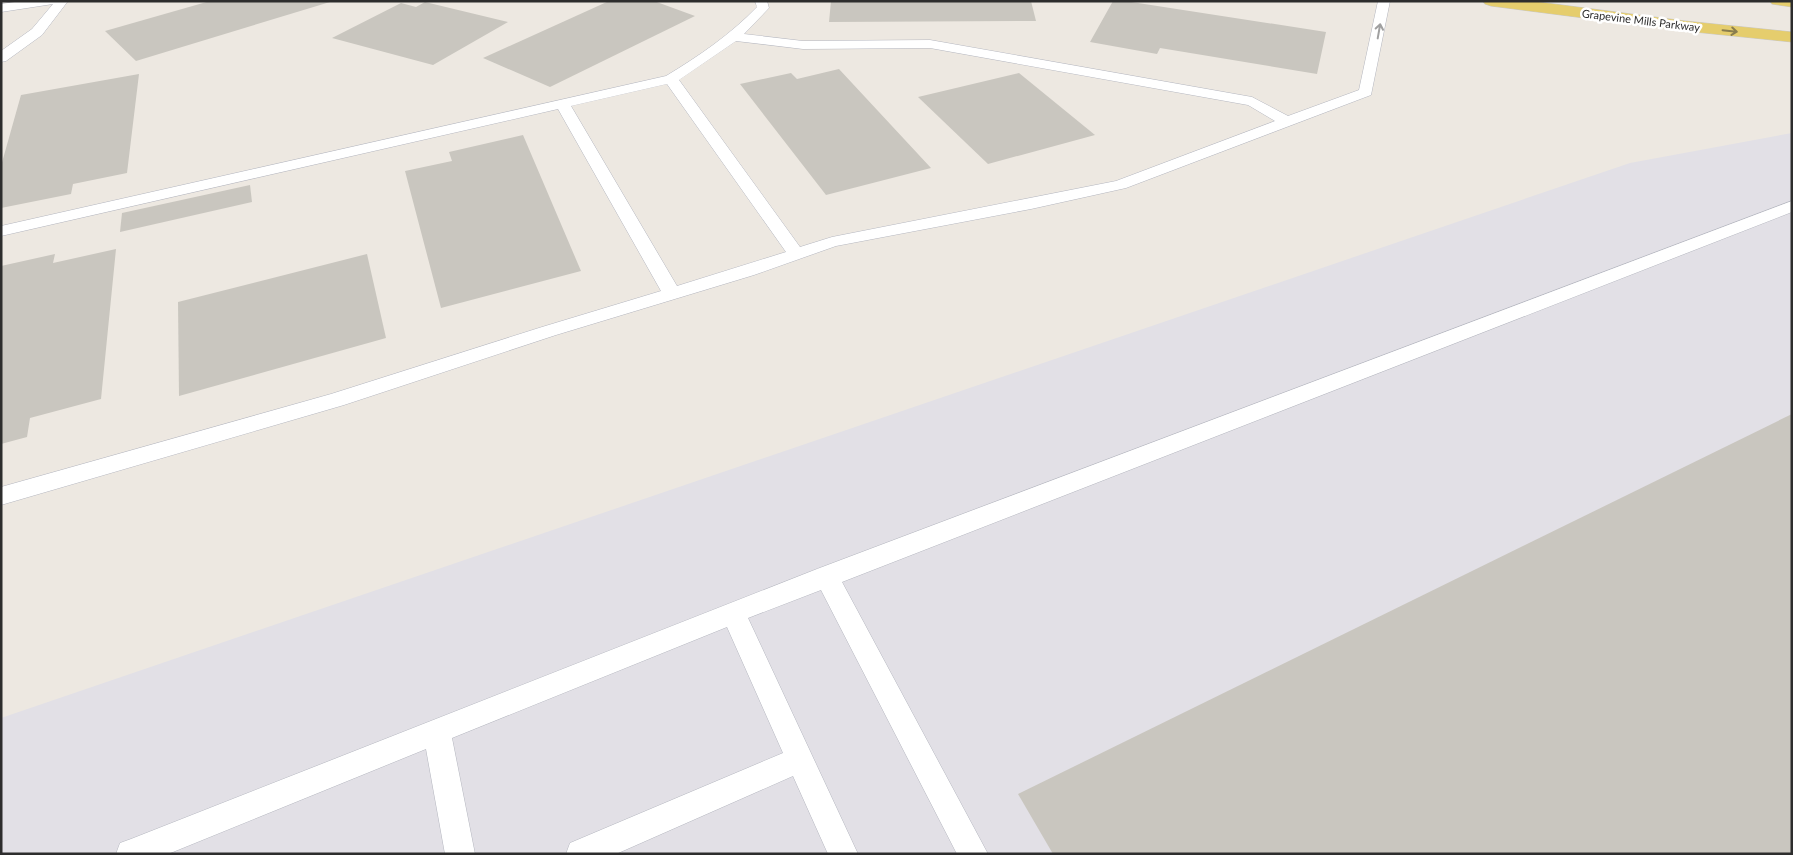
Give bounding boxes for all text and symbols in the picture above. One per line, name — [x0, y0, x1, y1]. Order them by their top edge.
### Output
street label: Grapevine Mills Parkway — [1581, 6, 1701, 34]
one-way arrow — [1374, 24, 1384, 40]
one-way arrow — [1722, 26, 1738, 35]

